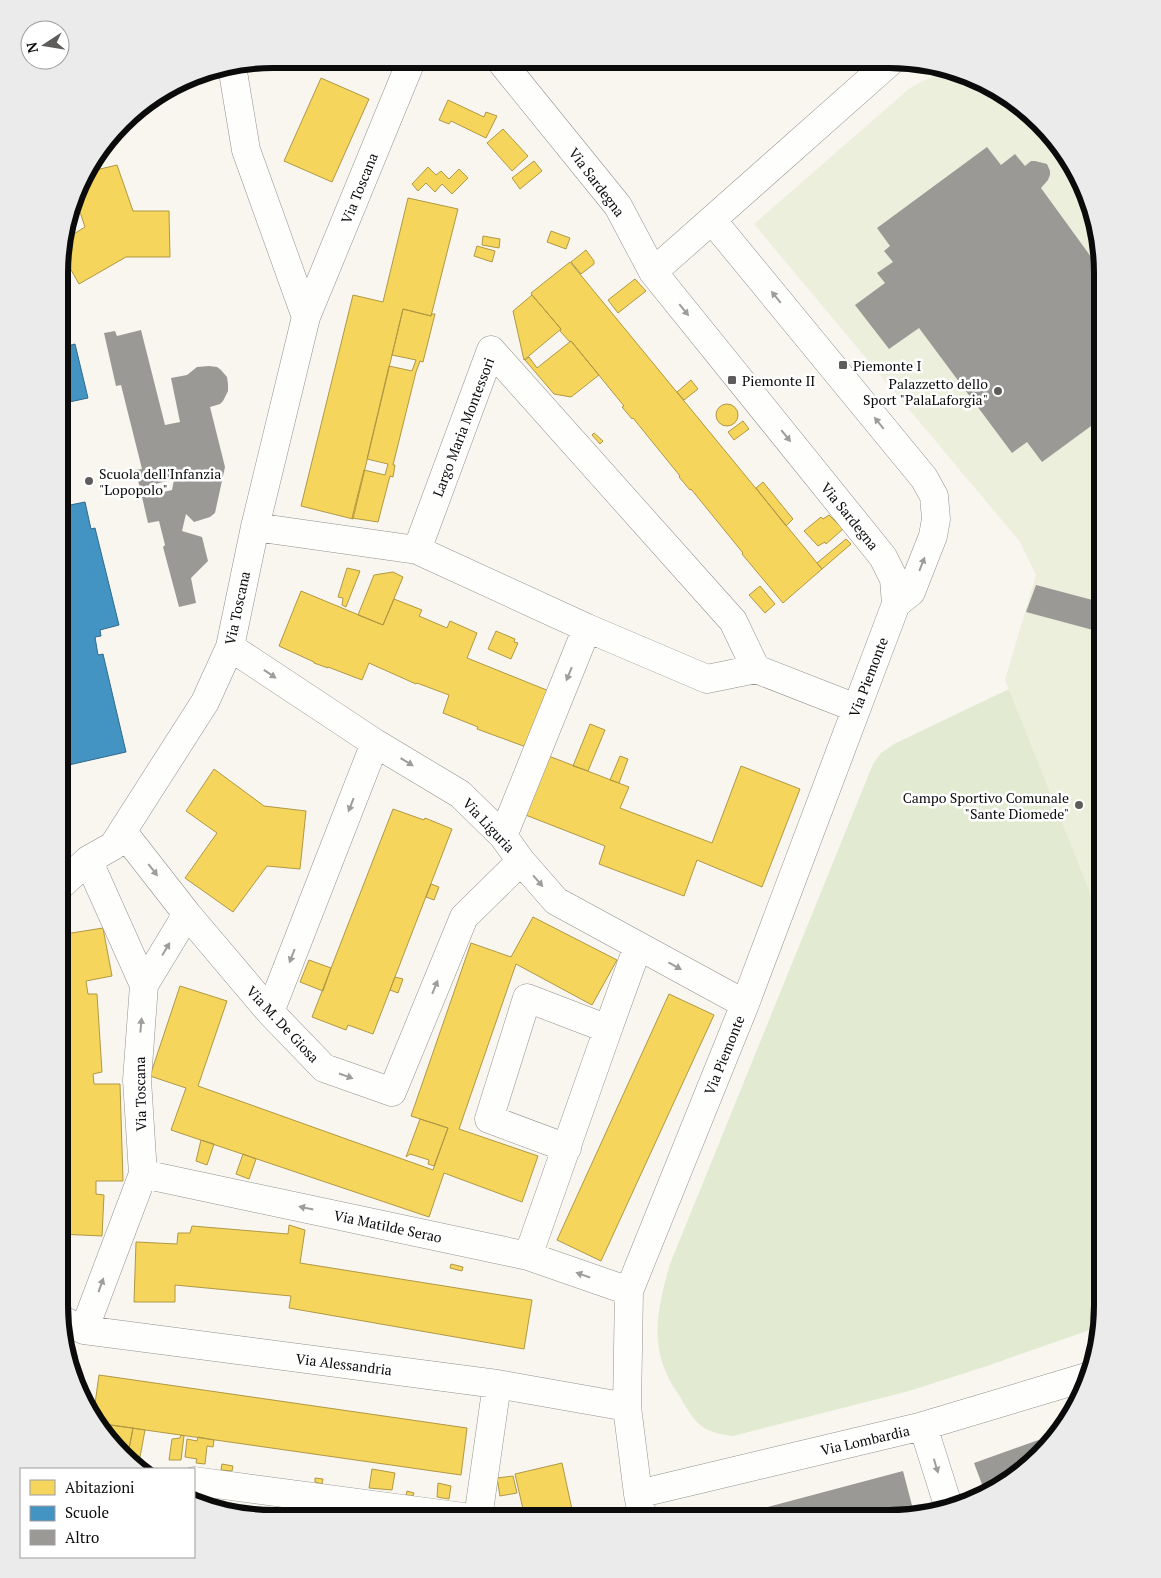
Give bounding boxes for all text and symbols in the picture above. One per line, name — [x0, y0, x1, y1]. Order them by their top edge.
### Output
north arrow — [20, 20, 70, 70]
text: N — [21, 40, 42, 55]
street label: Via Sardegna — [565, 144, 629, 220]
street label: Via Toscana — [336, 150, 382, 226]
one-way arrow — [770, 291, 781, 304]
one-way arrow — [678, 303, 689, 316]
street label: Largo Maria Montessori — [428, 355, 498, 499]
place label: Piemonte I — [853, 356, 921, 375]
marker: Piemonte I — [837, 359, 849, 371]
place label: Piemonte II — [742, 371, 815, 390]
marker: Piemonte II — [726, 374, 738, 386]
place label: Palazzetto dello Sport "PalaLaforgia" — [863, 374, 988, 409]
marker: Palazzetto dello Sport "PalaLaforgia" — [992, 385, 1004, 397]
one-way arrow — [874, 417, 885, 430]
one-way arrow — [780, 429, 791, 442]
place label: Scuola dell'Infanzia "Lopopolo" — [99, 464, 221, 499]
marker: Scuola dell'Infanzia "Lopopolo" — [83, 475, 95, 487]
street label: Via Sardegna — [817, 478, 883, 554]
one-way arrow — [918, 556, 926, 571]
street label: Via Toscana — [220, 569, 254, 647]
street label: Via Piemonte — [844, 634, 892, 720]
one-way arrow — [564, 666, 572, 681]
one-way arrow — [264, 669, 277, 678]
one-way arrow — [400, 757, 413, 766]
place label: Campo Sportivo Comunale "Sante Diomede" — [903, 788, 1069, 823]
street label: Via Liguria — [459, 794, 519, 856]
one-way arrow — [347, 798, 355, 813]
marker: Campo Sportivo Comunale "Sante Diomede" — [1073, 799, 1085, 811]
one-way arrow — [147, 863, 158, 876]
one-way arrow — [533, 875, 544, 888]
one-way arrow — [161, 943, 170, 956]
one-way arrow — [288, 949, 296, 964]
one-way arrow — [668, 962, 683, 970]
one-way arrow — [431, 979, 439, 994]
street label: Via M. De Giosa — [243, 982, 323, 1066]
street label: Via Piemonte — [699, 1012, 749, 1098]
one-way arrow — [138, 1017, 146, 1033]
street label: Via Toscana — [130, 1056, 150, 1132]
one-way arrow — [338, 1073, 353, 1080]
one-way arrow — [298, 1204, 314, 1212]
street label: Via Matilde Serao — [332, 1205, 444, 1247]
one-way arrow — [575, 1271, 590, 1279]
one-way arrow — [98, 1277, 105, 1292]
street label: Via Alessandria — [295, 1349, 393, 1379]
street label: Via Lombardia — [819, 1421, 911, 1459]
one-way arrow — [932, 1459, 940, 1474]
legend — [20, 1468, 195, 1558]
text: Abitazioni — [65, 1477, 135, 1497]
text: Scuole — [65, 1502, 109, 1522]
text: Altro — [65, 1527, 99, 1547]

